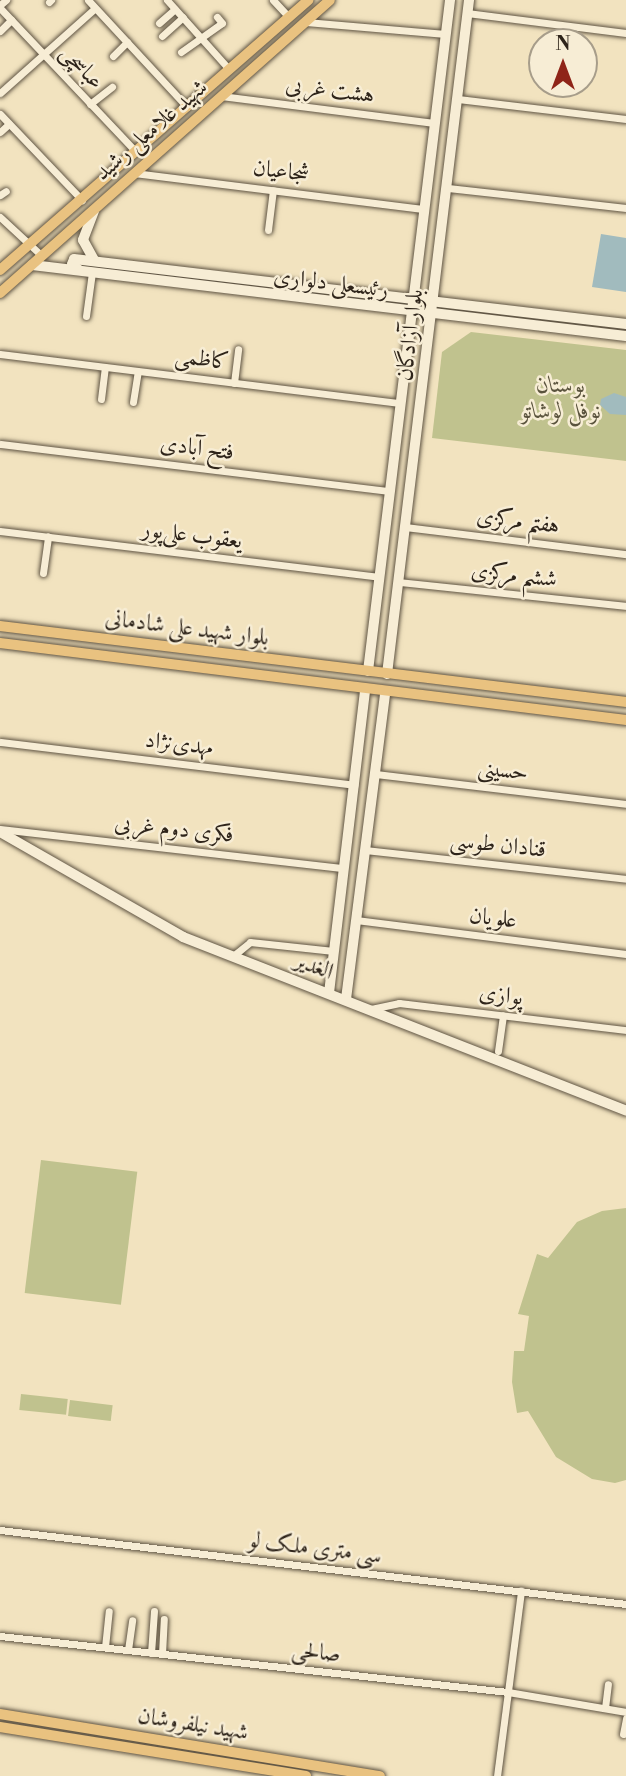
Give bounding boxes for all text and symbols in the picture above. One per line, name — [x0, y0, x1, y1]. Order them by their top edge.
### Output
north arrow — [528, 28, 598, 98]
text: N — [555, 32, 571, 56]
street label: عباسچی — [54, 39, 110, 95]
street label: هشت غربی — [284, 71, 376, 109]
street label: شهید غلامعلی رشید — [89, 73, 213, 187]
street label: شجاعیان — [251, 154, 311, 188]
street label: رئیسعلی دلواری — [272, 262, 390, 304]
street label: بلوار آزادگان — [391, 287, 429, 383]
street label: کاظمی — [173, 342, 231, 376]
park label: بوستان نوفل لوشاتو — [520, 371, 602, 425]
street label: فتح آبادی — [158, 430, 236, 466]
street label: هفتم مرکزی — [475, 502, 561, 540]
street label: یعقوب علی‌پور — [140, 515, 244, 555]
street label: ششم مرکزی — [470, 557, 558, 593]
street label: بلوار شهید علی شادمانی — [103, 604, 271, 652]
street label: مهدی‌نژاد — [143, 726, 215, 762]
street label: حسینی — [476, 753, 530, 787]
street label: فکری دوم غربی — [113, 809, 235, 849]
street label: قنادان طوسی — [449, 826, 547, 864]
street label: علویان — [468, 901, 518, 935]
street label: الغدیر — [291, 946, 337, 986]
street label: پوازی — [477, 979, 525, 1011]
street label: سی متری ملک لو — [247, 1526, 383, 1570]
street label: صالحی — [290, 1636, 342, 1668]
street label: شهید نیلفروشان — [136, 1702, 250, 1746]

